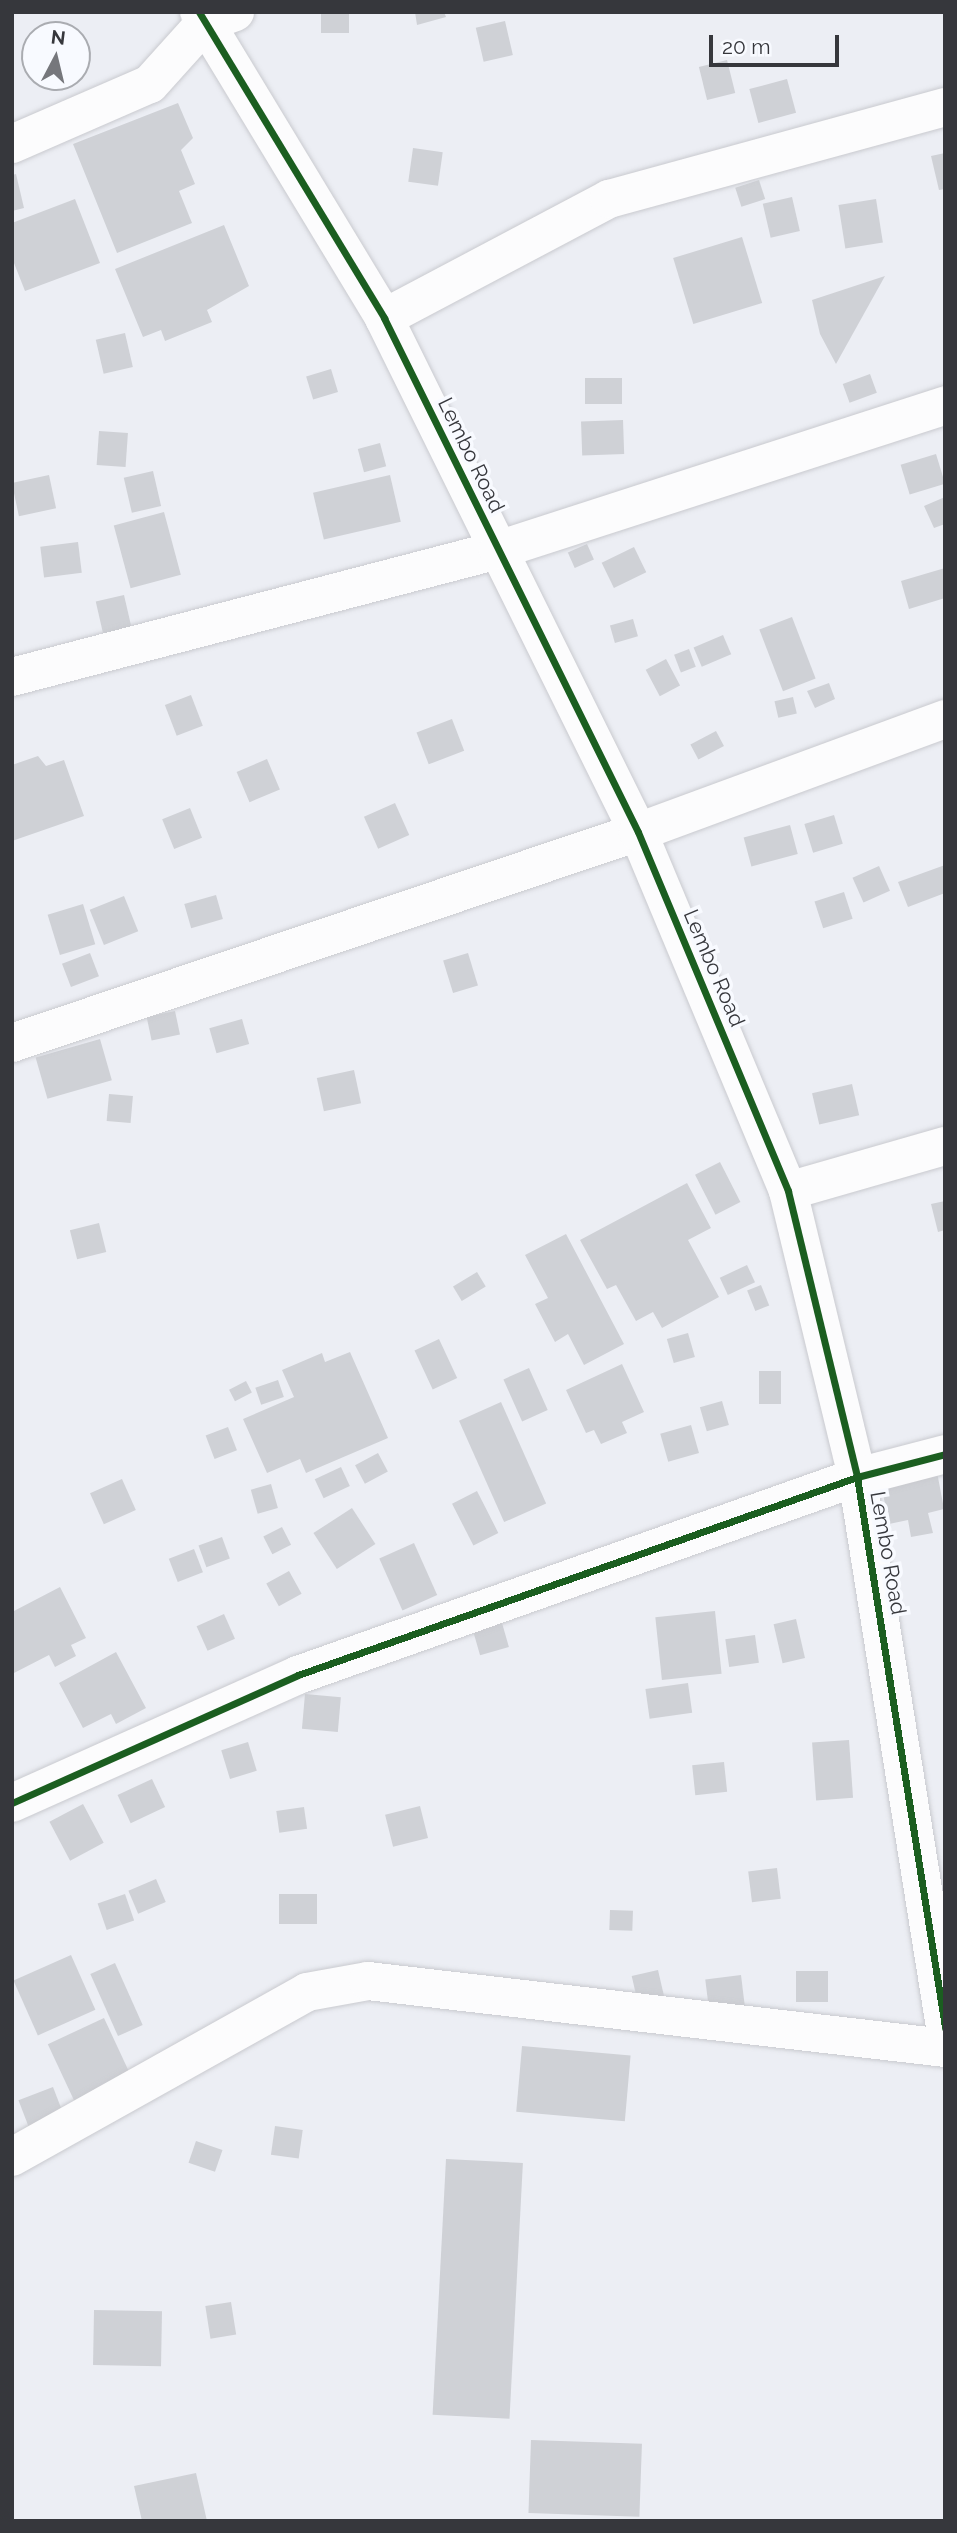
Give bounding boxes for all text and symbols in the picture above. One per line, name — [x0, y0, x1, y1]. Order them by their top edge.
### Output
north arrow — [21, 21, 91, 91]
scale bar — [712, 21, 842, 65]
text: N — [50, 25, 67, 49]
text: 20 m — [722, 34, 770, 59]
street label: Lembo Road — [432, 393, 510, 517]
street label: Lembo Road — [678, 906, 750, 1030]
street label: Lembo Road — [865, 1489, 911, 1617]

